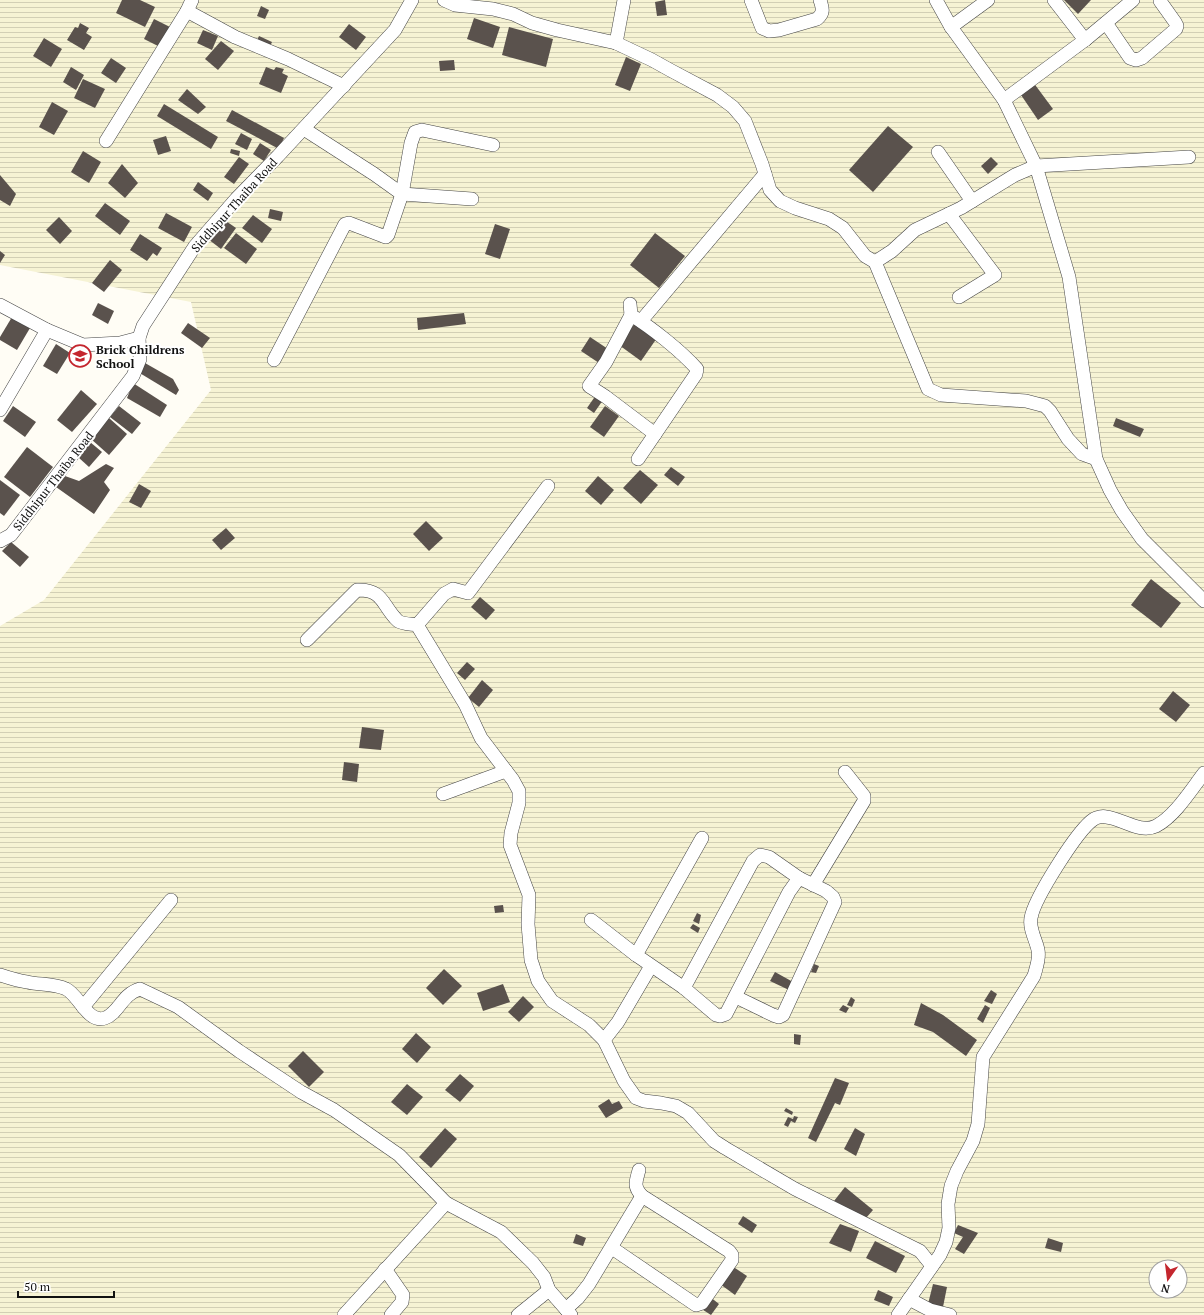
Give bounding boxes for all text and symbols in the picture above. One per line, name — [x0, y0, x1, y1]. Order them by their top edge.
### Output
street label: Siddhipur Thaiba Road — [188, 155, 280, 255]
place label: Brick Childrens School — [96, 342, 185, 371]
school or university icon: Brick Childrens School — [67, 343, 93, 369]
street label: Siddhipur Thaiba Road — [10, 428, 97, 534]
north arrow — [1148, 1259, 1188, 1299]
scale bar — [18, 1273, 114, 1299]
text: 50 m — [24, 1279, 51, 1294]
text: N — [1159, 1281, 1171, 1297]

